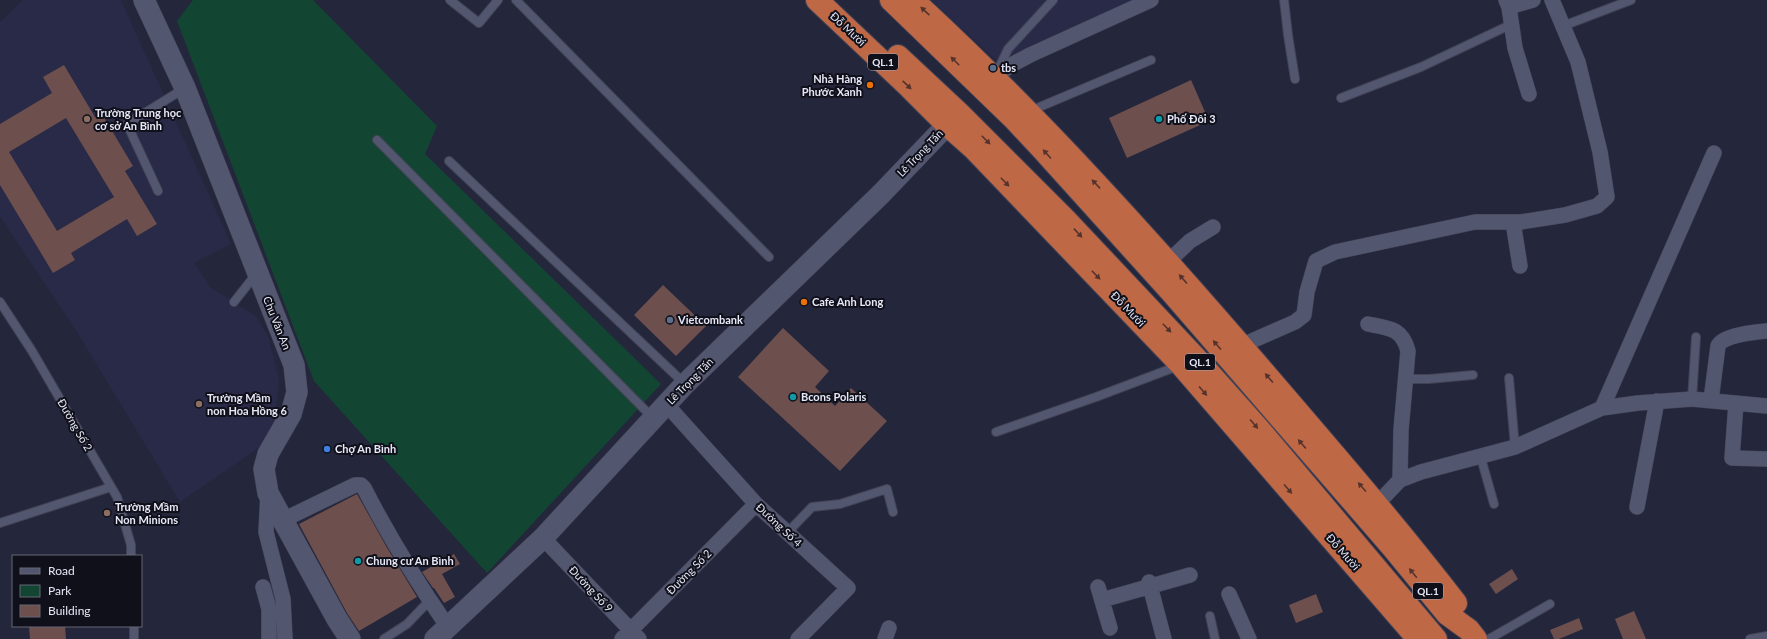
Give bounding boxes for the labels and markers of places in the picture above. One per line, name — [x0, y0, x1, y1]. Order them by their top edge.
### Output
place label: tbs — [1001, 61, 1016, 74]
marker: tbs — [988, 63, 998, 73]
place label: Nhà Hàng Phước Xanh — [802, 72, 862, 98]
marker: Nhà Hàng Phước Xanh — [865, 80, 875, 90]
place label: Trường Trung học cơ sở An Bình — [95, 106, 182, 132]
place label: Phố Đôi 3 — [1167, 112, 1216, 125]
marker: Trường Trung học cơ sở An Bình — [82, 114, 92, 124]
marker: Phố Đôi 3 — [1154, 114, 1164, 124]
place label: Cafe Anh Long — [812, 295, 883, 308]
marker: Cafe Anh Long — [799, 297, 809, 307]
place label: Vietcombank — [677, 313, 743, 326]
marker: Vietcombank — [665, 315, 675, 325]
place label: Bcons Polaris — [801, 390, 866, 403]
place label: Trường Mầm non Hoa Hồng 6 — [207, 391, 288, 417]
marker: Bcons Polaris — [788, 392, 798, 402]
marker: Trường Mầm non Hoa Hồng 6 — [194, 399, 204, 409]
place label: Chợ An Bình — [335, 442, 396, 455]
marker: Chợ An Bình — [322, 444, 332, 454]
place label: Trường Mầm Non Minions — [115, 500, 178, 526]
marker: Trường Mầm Non Minions — [102, 508, 112, 518]
place label: Chung cư An Bình — [366, 554, 454, 567]
marker: Chung cư An Bình — [353, 556, 363, 566]

